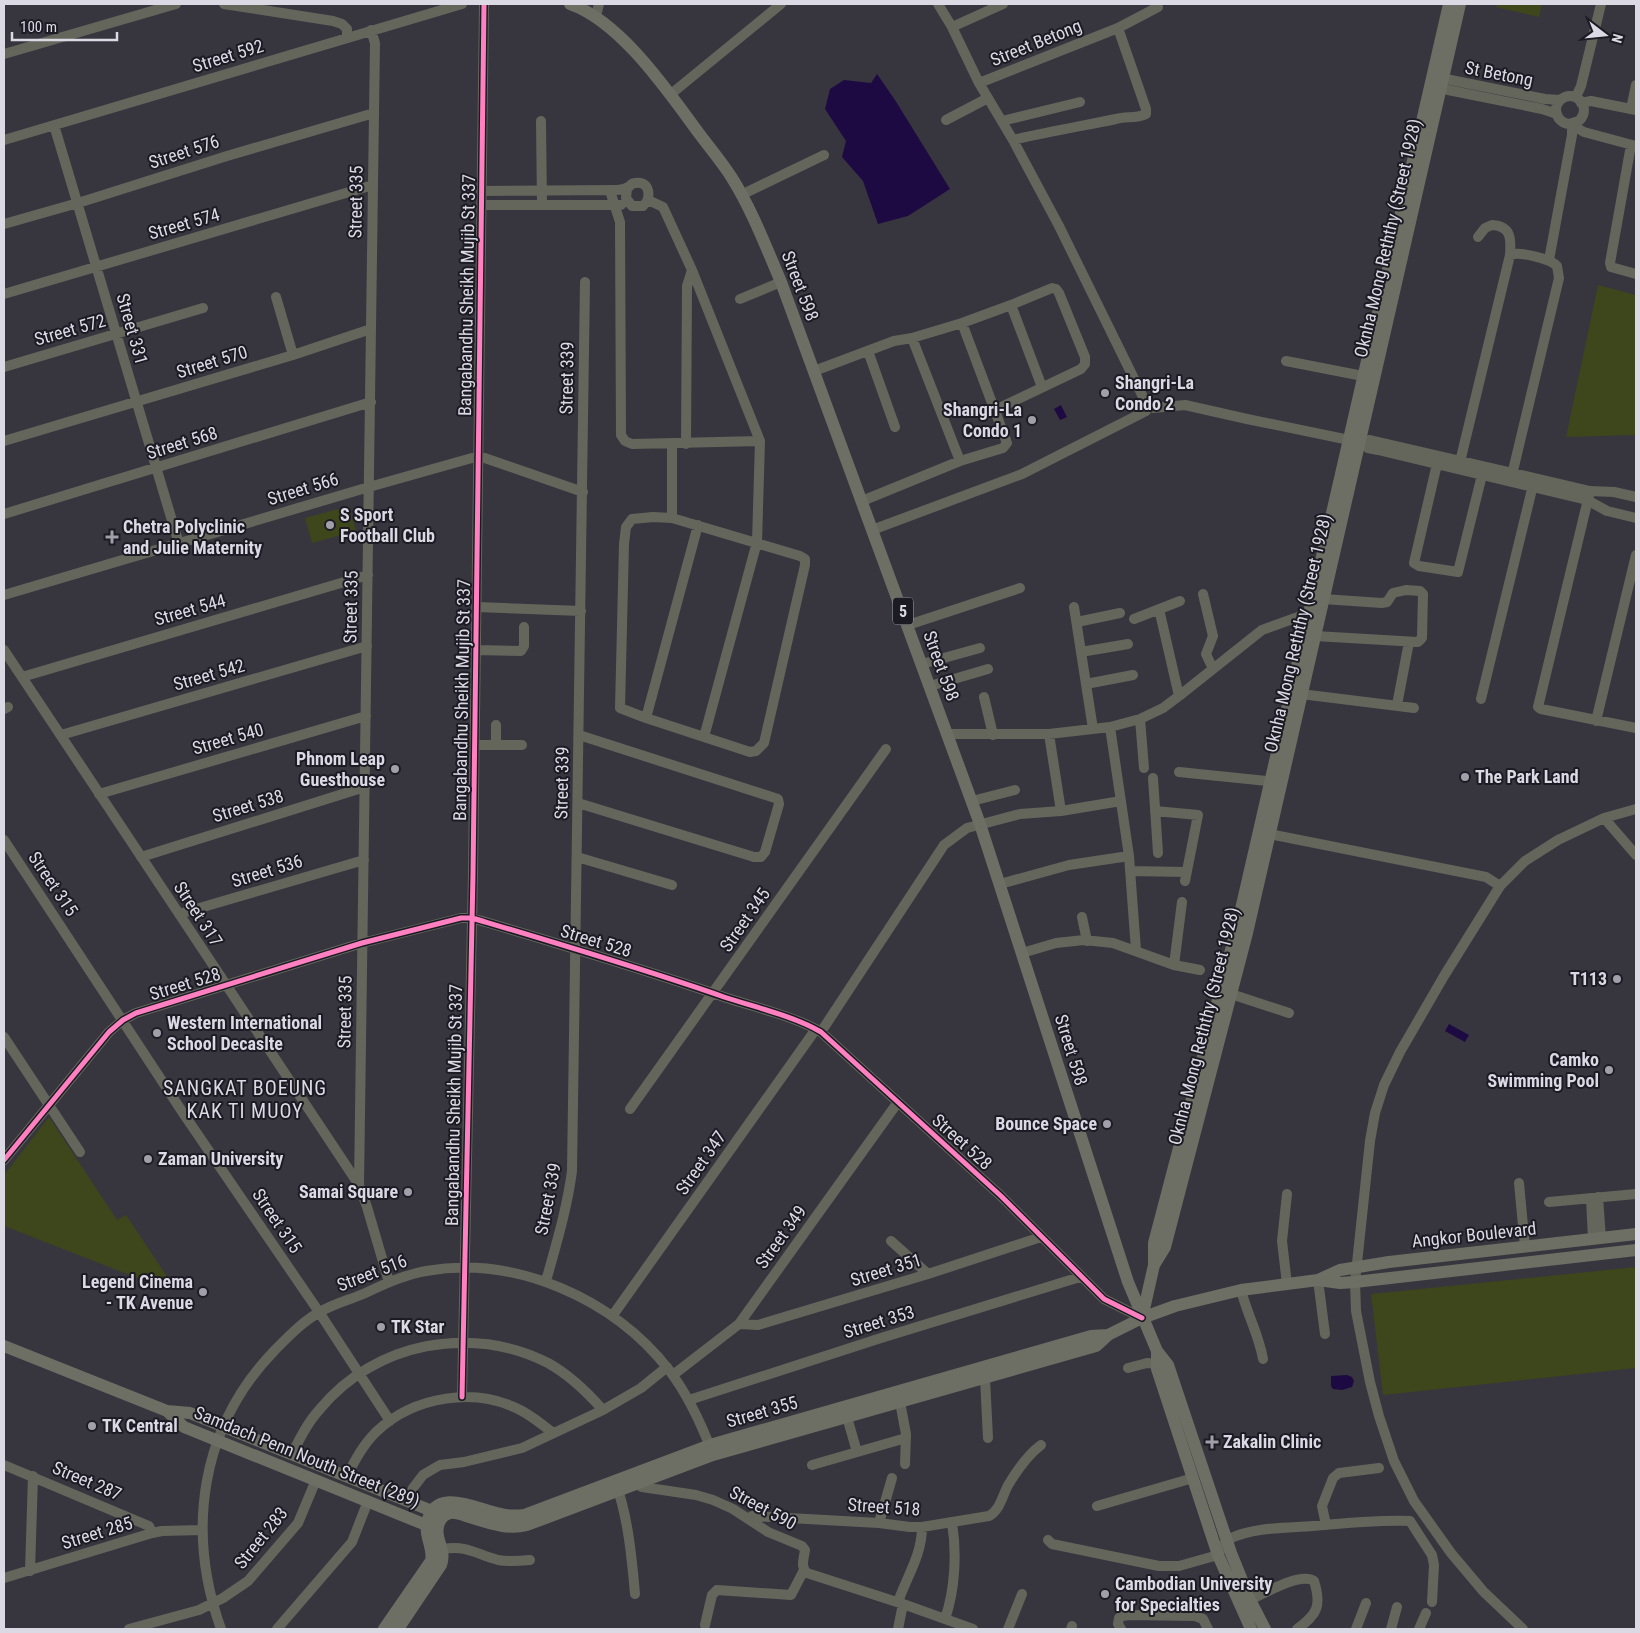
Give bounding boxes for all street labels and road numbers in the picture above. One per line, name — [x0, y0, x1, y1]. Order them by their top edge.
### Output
street label: Street Betong — [987, 15, 1084, 70]
street label: Street 592 — [190, 35, 266, 76]
street label: St Betong — [1463, 57, 1535, 90]
street label: Oknha Mong Reththy (Street 1928) — [1350, 116, 1426, 360]
street label: Street 576 — [146, 130, 222, 173]
street label: Street 335 — [344, 165, 367, 239]
street label: Bangabandhu Sheikh Mujib St 337 — [454, 174, 479, 416]
street label: Street 574 — [146, 203, 222, 244]
street label: Street 598 — [778, 248, 823, 324]
street label: Street 331 — [112, 291, 153, 367]
street label: Street 572 — [32, 309, 108, 350]
street label: Street 570 — [174, 341, 250, 382]
street label: Street 339 — [555, 341, 578, 415]
street label: Street 568 — [144, 422, 220, 463]
street label: Street 566 — [265, 468, 341, 509]
street label: Oknha Mong Reththy (Street 1928) — [1260, 511, 1336, 755]
street label: Street 335 — [339, 570, 362, 644]
street label: Bangabandhu Sheikh Mujib St 337 — [449, 579, 474, 821]
street label: Street 544 — [152, 589, 228, 630]
road number: 5 — [893, 598, 913, 624]
street label: Street 598 — [919, 628, 964, 704]
street label: Street 542 — [171, 654, 247, 695]
street label: Street 540 — [190, 718, 266, 759]
street label: Street 339 — [550, 746, 573, 820]
street label: Street 538 — [210, 785, 286, 826]
street label: Street 315 — [24, 848, 83, 920]
street label: Street 536 — [229, 850, 305, 891]
street label: Street 317 — [170, 877, 227, 950]
street label: Street 345 — [715, 884, 774, 956]
street label: Oknha Mong Reththy (Street 1928) — [1164, 905, 1244, 1147]
street label: Street 528 — [558, 920, 634, 961]
street label: Street 528 — [147, 963, 223, 1004]
street label: Street 335 — [333, 975, 356, 1049]
street label: Bangabandhu Sheikh Mujib St 337 — [441, 984, 466, 1226]
street label: Street 598 — [1051, 1012, 1092, 1088]
street label: Street 528 — [928, 1109, 996, 1174]
street label: Street 347 — [671, 1127, 730, 1199]
street label: Street 339 — [530, 1161, 565, 1237]
street label: Street 315 — [248, 1185, 307, 1257]
street label: Street 349 — [751, 1201, 811, 1272]
street label: Angkor Boulevard — [1411, 1218, 1537, 1251]
street label: Street 351 — [848, 1249, 924, 1290]
street label: Street 516 — [334, 1250, 410, 1295]
street label: Street 353 — [841, 1301, 917, 1342]
street label: Street 355 — [724, 1391, 800, 1432]
street label: Samdach Penn Nouth Street (289) — [191, 1402, 423, 1512]
street label: Street 287 — [50, 1457, 125, 1505]
street label: Street 590 — [726, 1481, 800, 1534]
street label: Street 518 — [847, 1493, 921, 1520]
street label: Street 283 — [229, 1503, 292, 1573]
street label: Street 285 — [59, 1512, 135, 1553]

